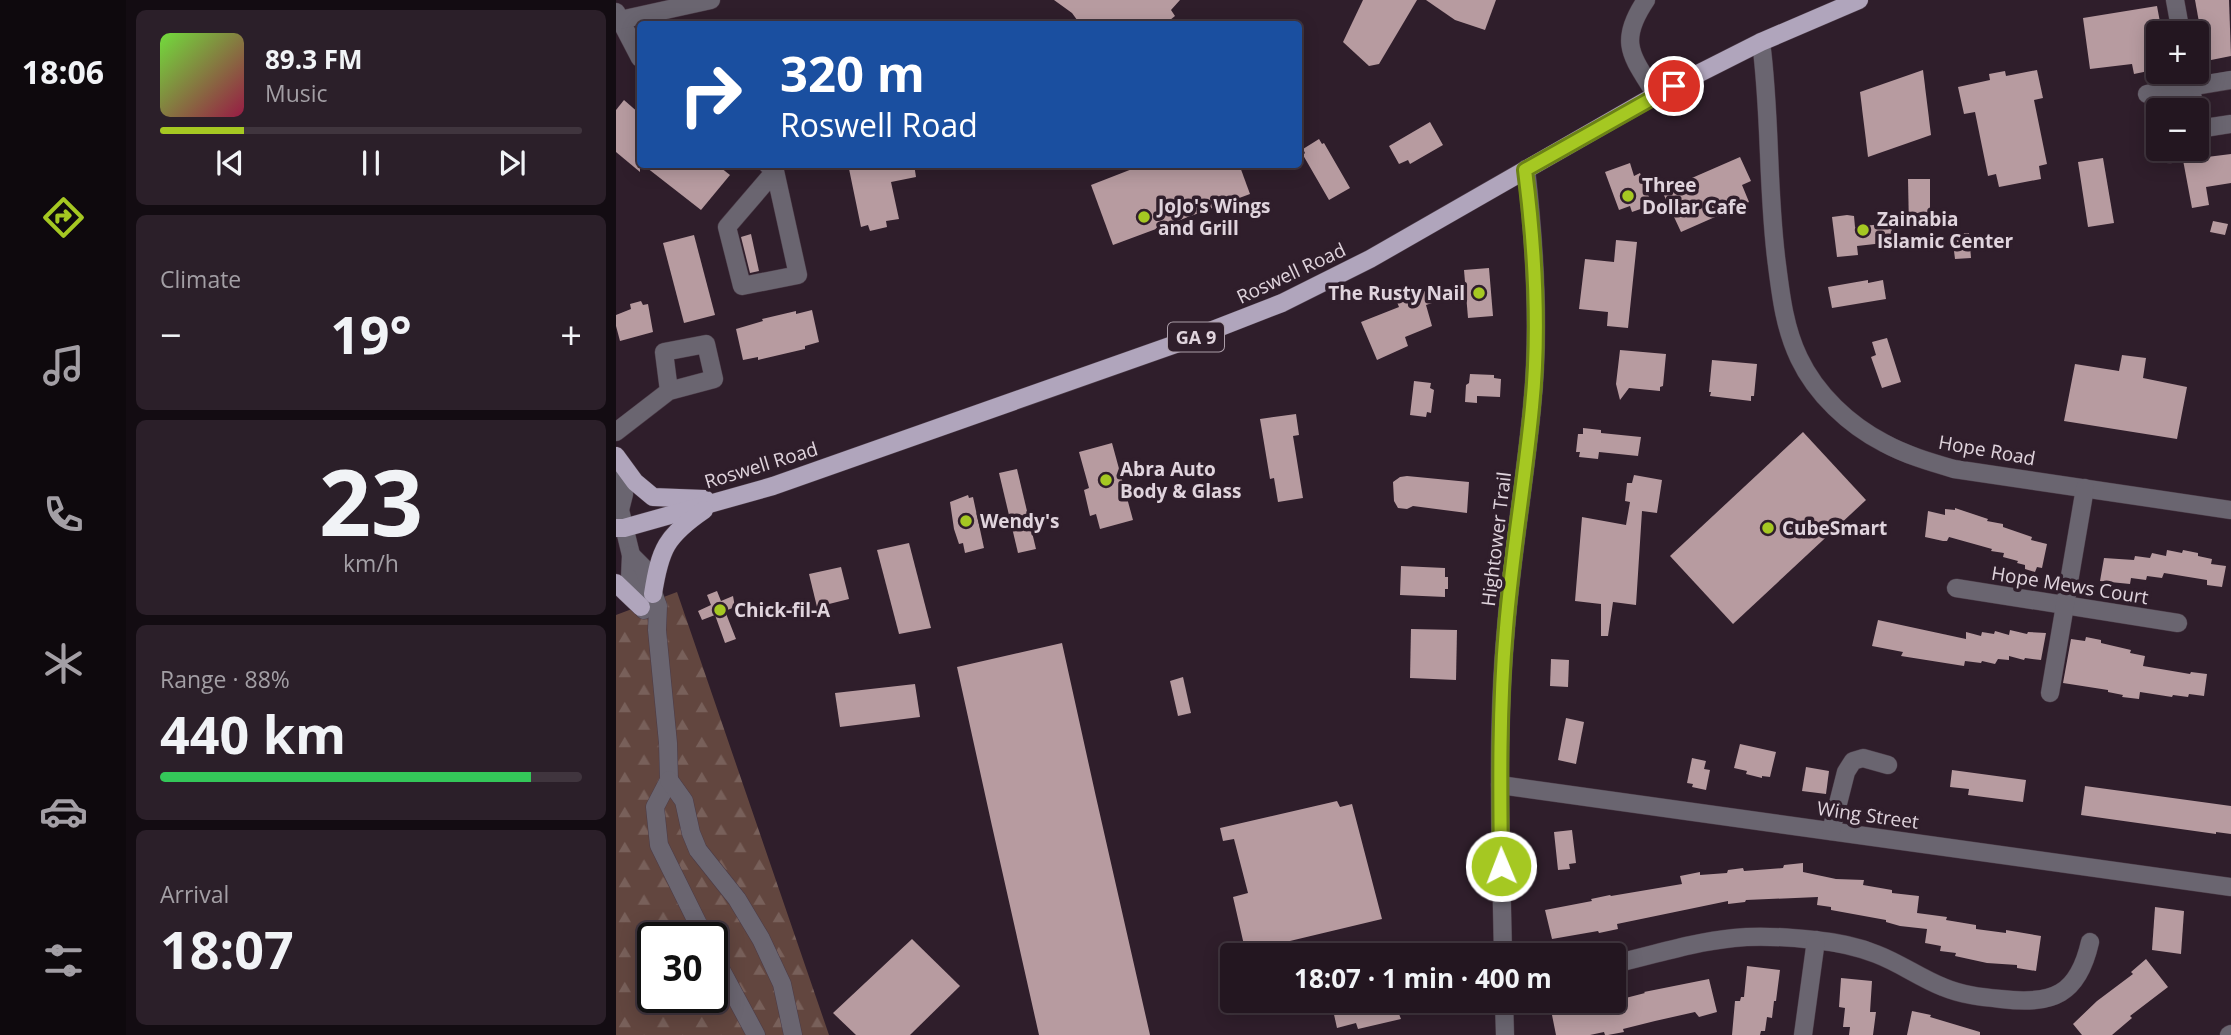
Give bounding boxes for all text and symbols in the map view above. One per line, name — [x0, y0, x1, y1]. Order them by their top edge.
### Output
map controls — [2146, 21, 2209, 161]
button: + — [2146, 21, 2209, 84]
text: 320 m — [780, 40, 925, 106]
text: 89.3 FM — [265, 41, 363, 77]
icon: right — [665, 49, 756, 140]
text: 18:06 — [22, 50, 104, 93]
pin — [1644, 56, 1704, 116]
icon: arrive — [1655, 67, 1693, 105]
text: Music — [265, 77, 328, 109]
button: − — [2146, 98, 2209, 161]
text: Roswell Road — [780, 103, 978, 146]
icon: previous — [211, 144, 249, 182]
icon: pause — [352, 144, 390, 182]
icon: next — [493, 144, 531, 182]
place label: Three Dollar Cafe — [1642, 172, 1747, 220]
marker: Three Dollar Cafe — [1620, 188, 1636, 204]
icon: directions — [39, 193, 88, 242]
place label: JoJo's Wings and Grill — [1156, 193, 1270, 241]
place label: Zainabia Islamic Center — [1877, 206, 2013, 254]
marker: JoJo's Wings and Grill — [1136, 209, 1152, 225]
marker: Zainabia Islamic Center — [1855, 222, 1871, 238]
street label: Roswell Road — [1232, 236, 1350, 310]
text: Climate — [160, 263, 241, 295]
place label: The Rusty Nail — [1328, 280, 1465, 306]
marker: The Rusty Nail — [1471, 285, 1487, 301]
text: 19° — [330, 298, 412, 369]
text: − — [160, 308, 182, 360]
text: + — [560, 308, 582, 360]
road number: GA 9 — [1168, 323, 1224, 352]
icon: music — [39, 341, 88, 390]
street label: Hope Road — [1936, 429, 2038, 471]
street label: Roswell Road — [701, 435, 821, 495]
text: 23 — [319, 439, 423, 563]
place label: Abra Auto Body & Glass — [1120, 456, 1241, 504]
street label: Hightower Trail — [1475, 470, 1517, 608]
marker: Abra Auto Body & Glass — [1098, 472, 1114, 488]
icon: phone — [39, 490, 88, 539]
place label: Wendy's — [980, 508, 1059, 534]
marker: Wendy's — [958, 513, 974, 529]
place label: CubeSmart — [1782, 515, 1887, 541]
marker: CubeSmart — [1760, 520, 1776, 536]
text: km/h — [343, 547, 399, 579]
street label: Hope Mews Court — [1990, 560, 2151, 610]
place label: Chick-fil-A — [734, 597, 831, 623]
marker: Chick-fil-A — [712, 602, 728, 618]
icon: climate — [39, 639, 88, 688]
text: Range · 88% — [160, 663, 290, 695]
text: 440 km — [160, 698, 346, 769]
icon: car — [39, 787, 88, 836]
street label: Wing Street — [1816, 795, 1921, 835]
position arrow — [1464, 829, 1538, 903]
text: Arrival — [160, 878, 229, 910]
text: 18:07 — [160, 913, 294, 984]
speed limit sign: 30 — [637, 922, 728, 1013]
icon: filters — [39, 936, 88, 985]
text: 18:07 · 1 min · 400 m — [1294, 960, 1552, 996]

